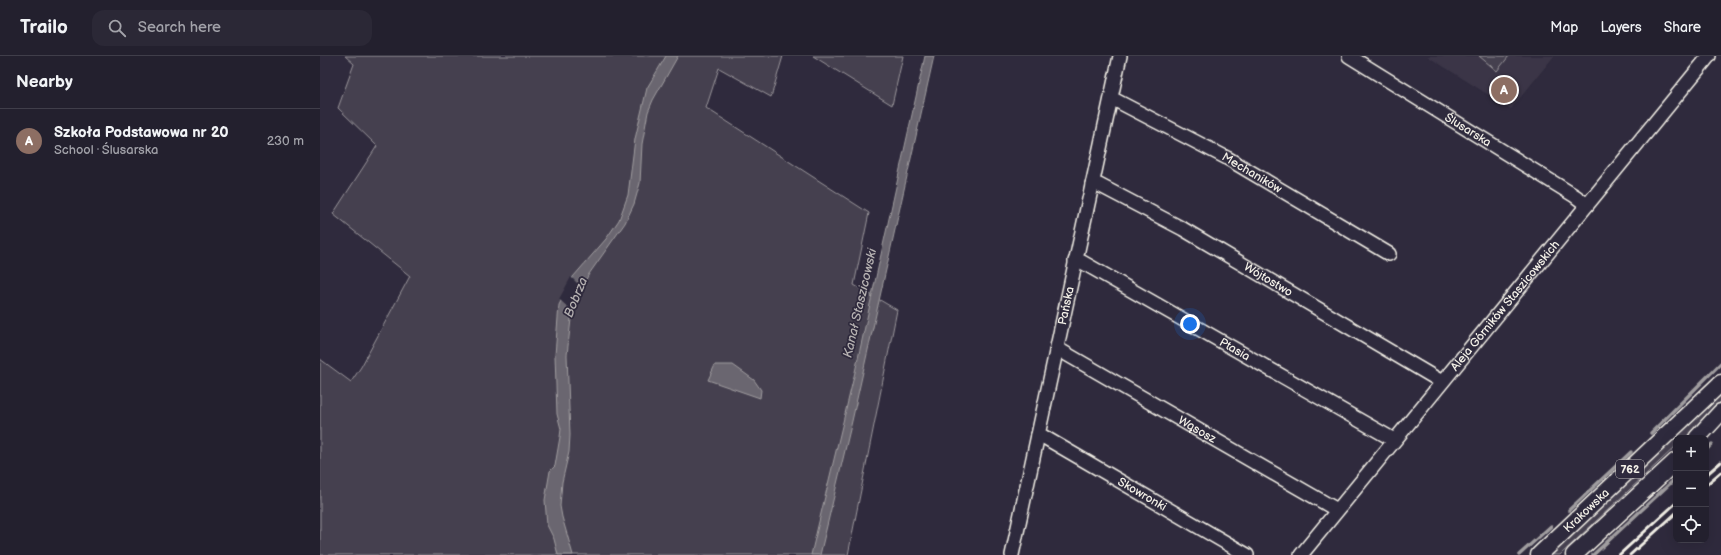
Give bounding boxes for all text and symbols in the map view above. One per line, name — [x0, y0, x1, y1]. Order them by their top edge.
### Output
search box — [92, 10, 372, 46]
text: Trailo — [20, 16, 68, 39]
icon: search — [106, 17, 128, 39]
text: Search here — [138, 18, 221, 37]
text: Map — [1550, 19, 1578, 36]
text: Layers — [1600, 19, 1642, 36]
text: Share — [1664, 19, 1701, 36]
text: Nearby — [16, 72, 73, 92]
pin: A — [1491, 75, 1517, 105]
street label: Ślusarska — [1442, 108, 1494, 150]
text: Szkoła Podstawowa nr 20 — [54, 123, 229, 142]
text: A — [25, 133, 33, 149]
text: 230 m — [267, 133, 304, 149]
text: School · Ślusarska — [54, 142, 158, 158]
street label: Mechaników — [1219, 150, 1285, 197]
street label: Aleja Górników Staszicowskich — [1447, 237, 1563, 374]
water label: Kanał Staszicowski — [840, 246, 881, 359]
street label: Wójtostwo — [1241, 260, 1295, 300]
water label: Bobrza — [561, 275, 591, 320]
street label: Pańska — [1055, 285, 1078, 326]
your location — [1180, 314, 1200, 334]
street label: Ptasia — [1216, 335, 1253, 364]
street label: Wąsosz — [1175, 413, 1219, 447]
map controls — [1673, 435, 1709, 543]
button: + — [1673, 435, 1709, 471]
road number: 762 — [1616, 460, 1644, 478]
button: − — [1673, 471, 1709, 507]
street label: Skowronki — [1115, 474, 1169, 515]
street label: Krakowska — [1561, 485, 1613, 536]
button: locate — [1673, 507, 1709, 543]

